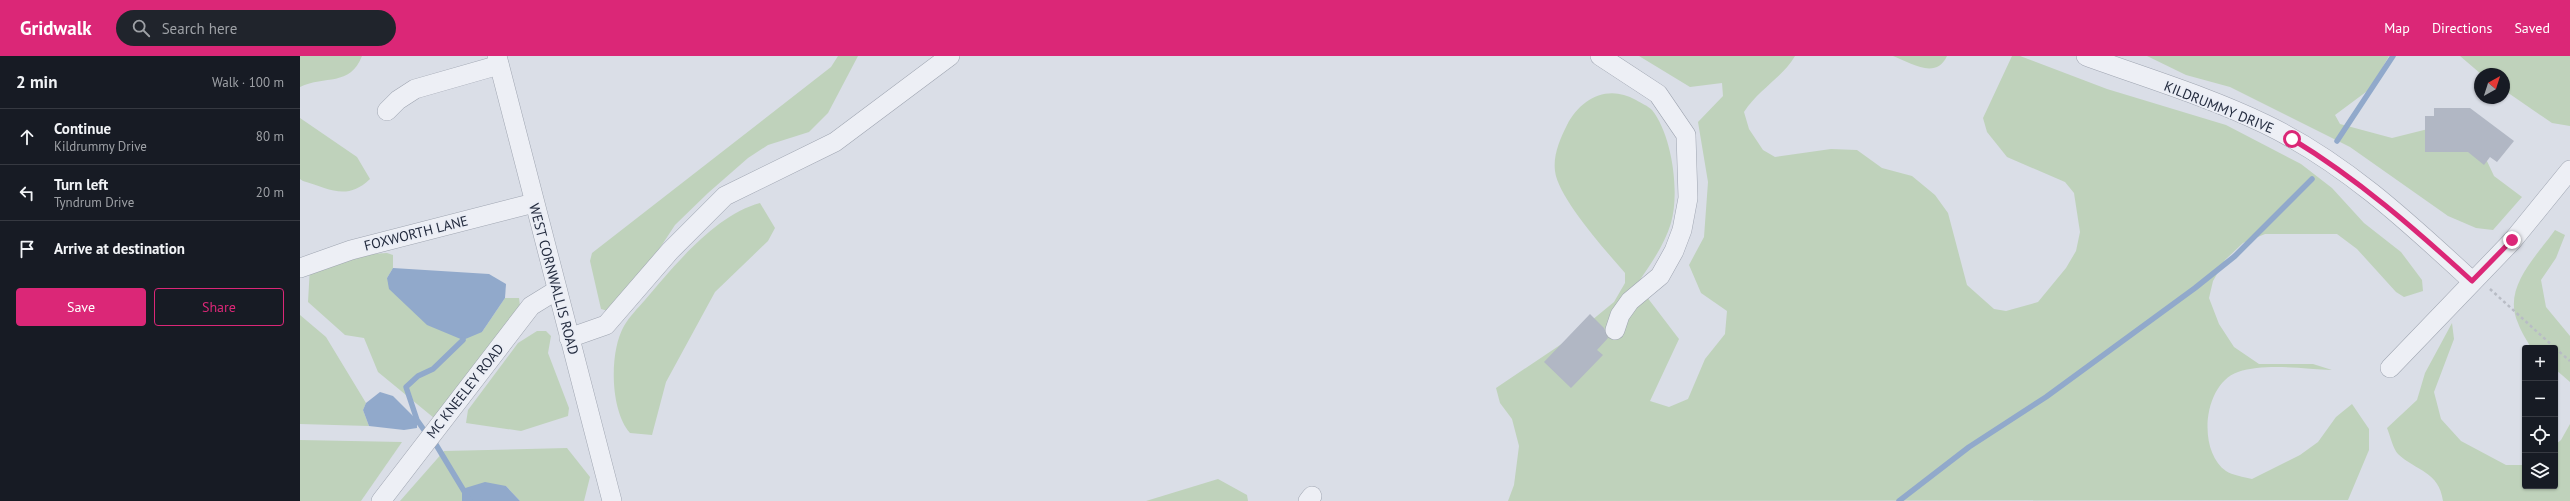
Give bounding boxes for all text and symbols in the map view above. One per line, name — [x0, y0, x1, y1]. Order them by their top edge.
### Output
search box — [116, 10, 396, 46]
text: Gridwalk — [20, 16, 92, 40]
icon: search — [130, 17, 152, 39]
text: Search here — [162, 19, 237, 38]
text: Map — [2384, 19, 2410, 37]
text: Directions — [2432, 19, 2492, 37]
text: Saved — [2514, 19, 2550, 37]
north arrow — [2474, 68, 2510, 104]
text: 2 min — [16, 71, 57, 93]
text: Walk · 100 m — [212, 74, 284, 91]
street label: KILDRUMMY DRIVE — [2161, 77, 2277, 137]
text: Continue — [54, 119, 111, 138]
icon: ahead — [16, 126, 38, 148]
text: 80 m — [256, 128, 284, 145]
route start — [2283, 130, 2301, 148]
text: Kildrummy Drive — [54, 138, 147, 155]
text: Turn left — [54, 175, 108, 194]
icon: left — [16, 182, 38, 204]
text: 20 m — [256, 184, 284, 201]
text: Tyndrum Drive — [54, 194, 134, 211]
street label: WEST CORNWALLIS ROAD — [525, 201, 583, 357]
street label: FOXWORTH LANE — [362, 211, 470, 255]
route end — [2503, 231, 2521, 249]
icon: arrive — [16, 238, 38, 260]
text: Arrive at destination — [54, 239, 185, 258]
button: Save — [16, 288, 146, 326]
button: Share — [154, 288, 284, 326]
street label: MC KNEELEY ROAD — [422, 340, 508, 442]
map controls — [2522, 345, 2558, 489]
button: + — [2522, 345, 2558, 381]
button: − — [2522, 381, 2558, 417]
button: locate — [2522, 417, 2558, 453]
button: layers — [2522, 453, 2558, 489]

